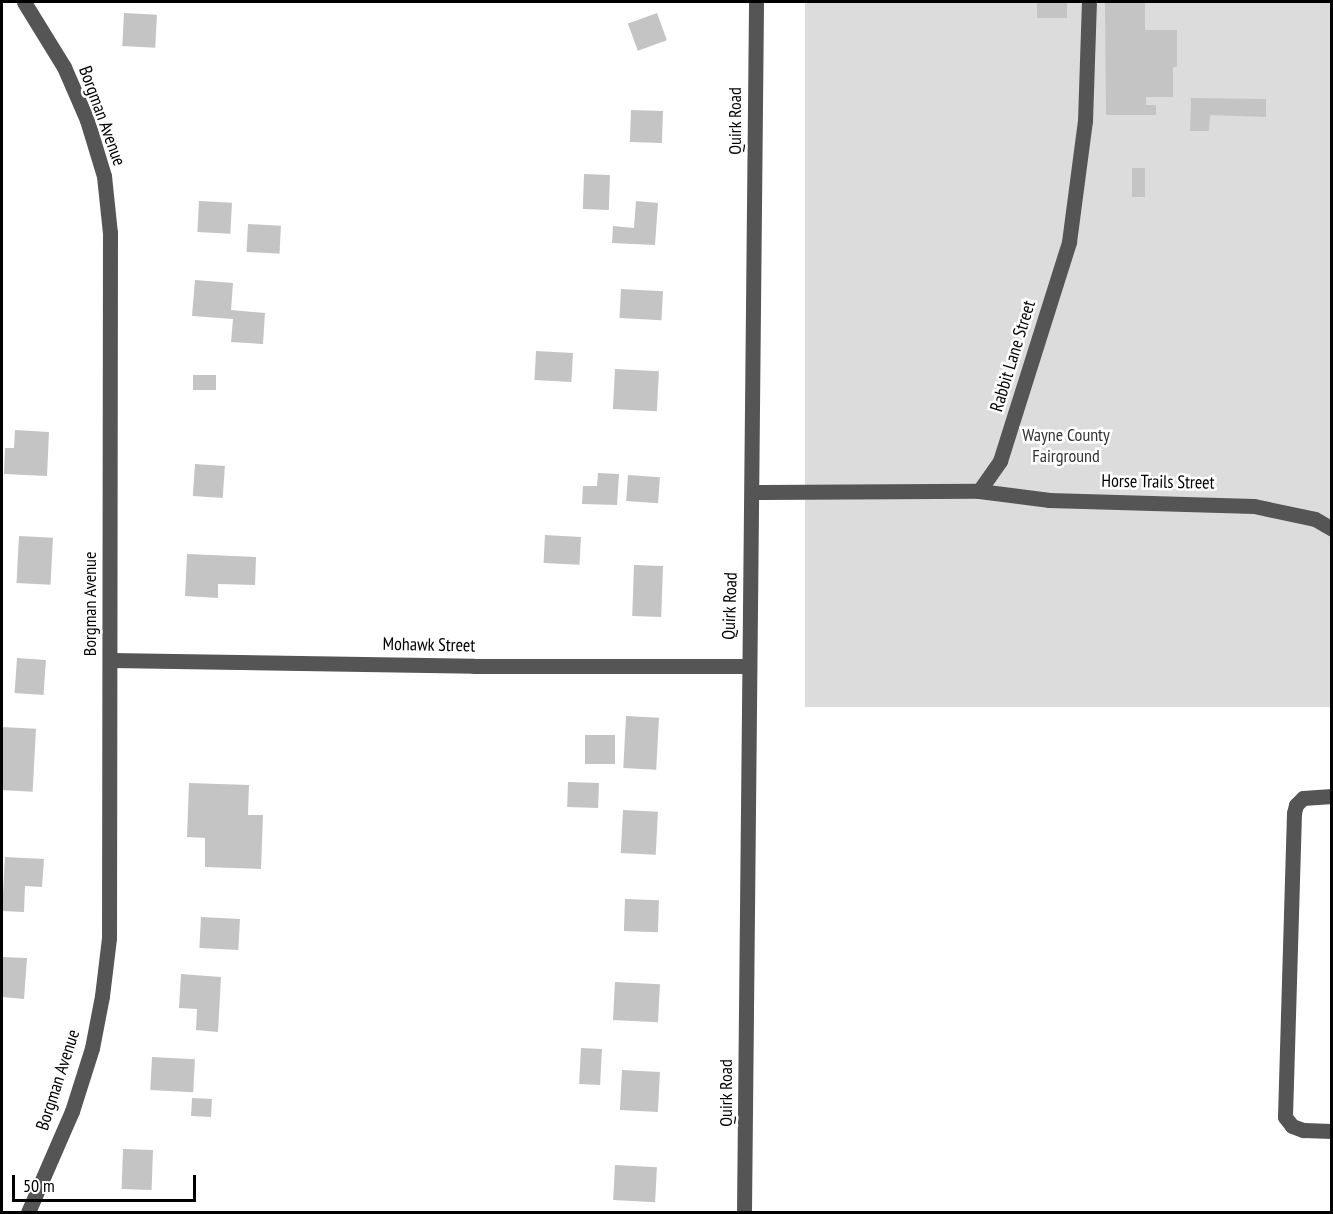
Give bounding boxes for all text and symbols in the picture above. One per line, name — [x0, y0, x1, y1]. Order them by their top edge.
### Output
street label: Borgman Avenue — [74, 63, 130, 169]
street label: Quirk Road — [724, 87, 746, 155]
street label: Rabbit Lane Street — [986, 298, 1040, 414]
park label: Wayne County Fairground — [1022, 425, 1110, 468]
street label: Horse Trails Street — [1101, 470, 1215, 494]
street label: Borgman Avenue — [79, 551, 101, 657]
street label: Quirk Road — [718, 572, 742, 640]
street label: Mohawk Street — [382, 633, 476, 657]
street label: Borgman Avenue — [31, 1027, 85, 1133]
street label: Quirk Road — [715, 1059, 737, 1127]
scale bar — [15, 1163, 200, 1201]
text: 50 m — [23, 1174, 55, 1197]

